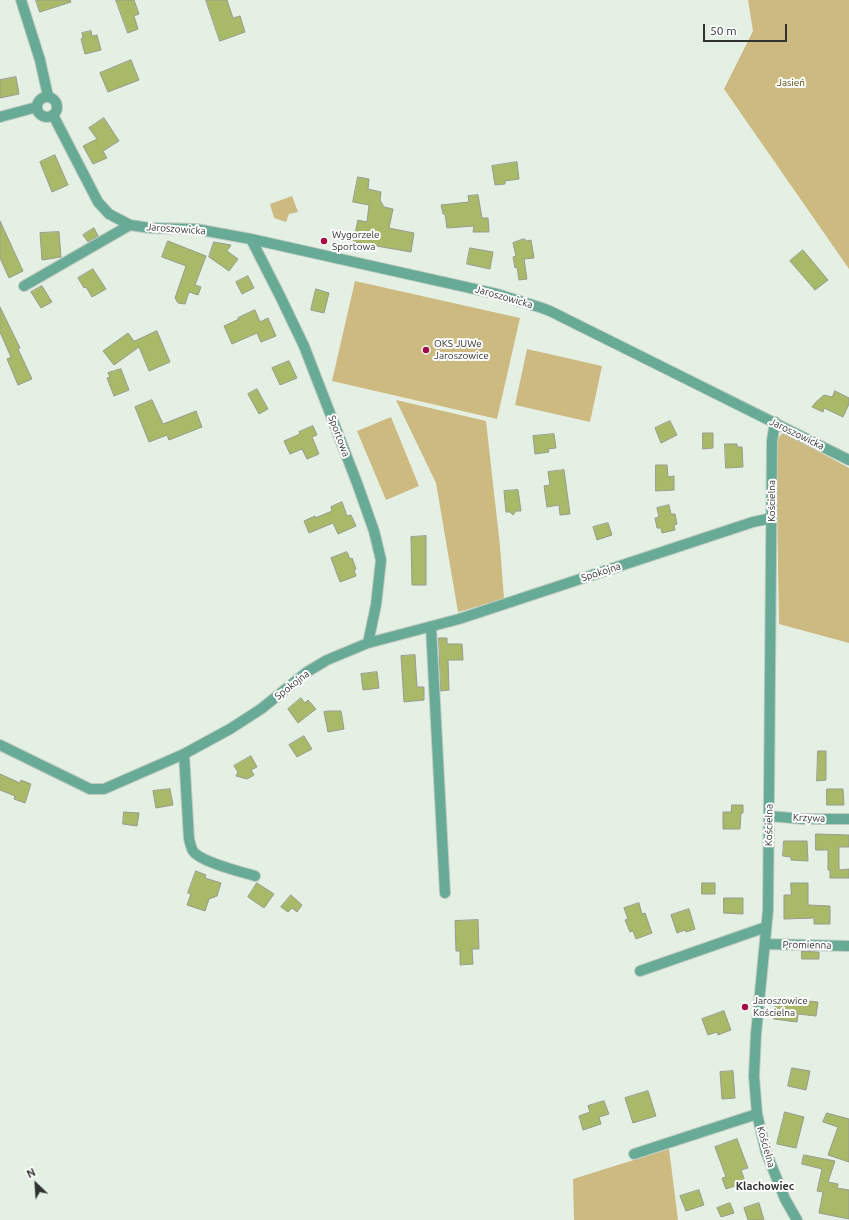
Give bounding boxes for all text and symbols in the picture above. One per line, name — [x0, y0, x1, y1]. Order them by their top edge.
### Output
scale bar — [705, 16, 789, 42]
text: 50 m — [710, 24, 737, 37]
park label: Jasień — [777, 77, 805, 89]
street label: Jaroszowicka — [146, 221, 206, 237]
place label: Wygorzele Sportowa — [332, 229, 380, 252]
marker: Wygorzele Sportowa — [319, 236, 329, 246]
street label: Jaroszowicka — [474, 283, 534, 311]
place label: OKS JUWe Jaroszowice — [434, 338, 489, 362]
marker: OKS JUWe Jaroszowice — [421, 345, 431, 355]
street label: Sportowa — [326, 414, 352, 458]
street label: Jaroszowicka — [768, 416, 826, 452]
street label: Kościelna — [766, 480, 778, 522]
street label: Spokojna — [580, 560, 622, 584]
street label: Spokojna — [272, 668, 312, 702]
street label: Kościelna — [763, 804, 775, 846]
street label: Krzywa — [793, 811, 825, 825]
street label: Promienna — [783, 939, 831, 951]
place label: Jaroszowice Kościelna — [753, 995, 808, 1018]
marker: Jaroszowice Kościelna — [740, 1002, 750, 1012]
street label: Kościelna — [754, 1125, 778, 1169]
north arrow — [16, 1164, 56, 1204]
text: N — [25, 1166, 37, 1180]
district label: Klachowiec — [736, 1179, 794, 1193]

